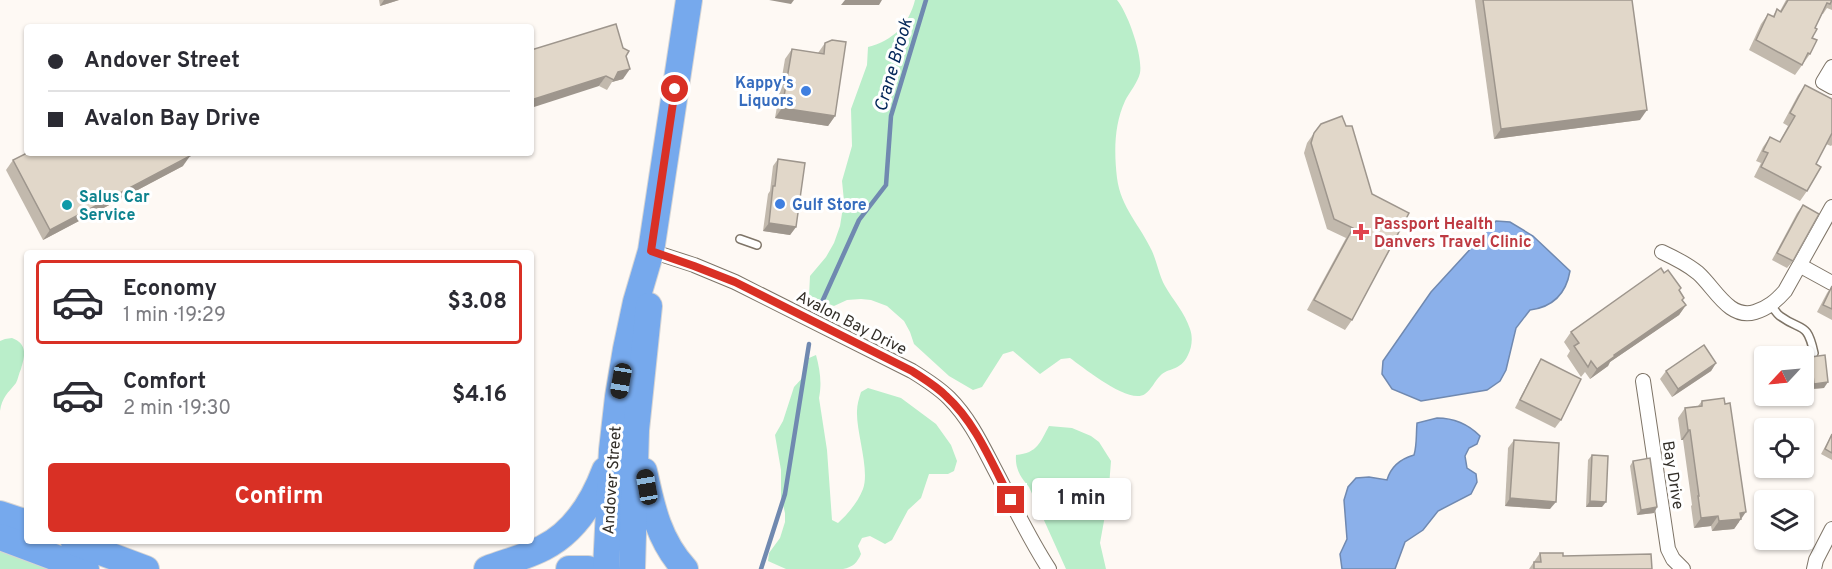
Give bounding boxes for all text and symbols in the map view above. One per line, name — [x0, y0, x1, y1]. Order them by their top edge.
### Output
water label: Crane Brook — [870, 15, 919, 115]
text: Andover Street — [84, 48, 240, 75]
place label: Kappy's Liquors — [735, 74, 794, 112]
route start — [661, 75, 688, 102]
marker: Kappy's Liquors — [799, 84, 813, 98]
text: Avalon Bay Drive — [84, 106, 260, 133]
place label: Salus Car Service — [79, 188, 150, 226]
place label: Gulf Store — [792, 196, 867, 216]
marker: Gulf Store — [773, 197, 787, 211]
marker: Salus Car Service — [60, 198, 74, 212]
place label: Passport Health Danvers Travel Clinic — [1374, 215, 1532, 253]
marker: Passport Health Danvers Travel Clinic — [1352, 223, 1370, 241]
icon: car — [51, 275, 105, 329]
text: Economy — [123, 276, 217, 303]
street label: Avalon Bay Drive — [793, 287, 910, 360]
text: $3.08 — [447, 289, 507, 316]
text: 1 min · 19:29 — [123, 303, 226, 329]
north arrow — [1754, 346, 1814, 406]
map controls — [1754, 346, 1814, 550]
car — [609, 362, 633, 400]
icon: car — [51, 368, 105, 422]
text: Comfort — [123, 369, 206, 396]
text: $4.16 — [452, 382, 507, 409]
text: 2 min · 19:30 — [123, 396, 231, 422]
button: locate — [1754, 418, 1814, 478]
street label: Andover Street — [599, 425, 627, 535]
street label: Bay Drive — [1657, 440, 1687, 511]
button: Confirm — [48, 463, 510, 532]
car — [635, 468, 659, 506]
callout: 1 min — [1032, 479, 1131, 521]
route end — [997, 486, 1024, 513]
text: 1 min — [1057, 486, 1106, 512]
button: layers — [1754, 490, 1814, 550]

